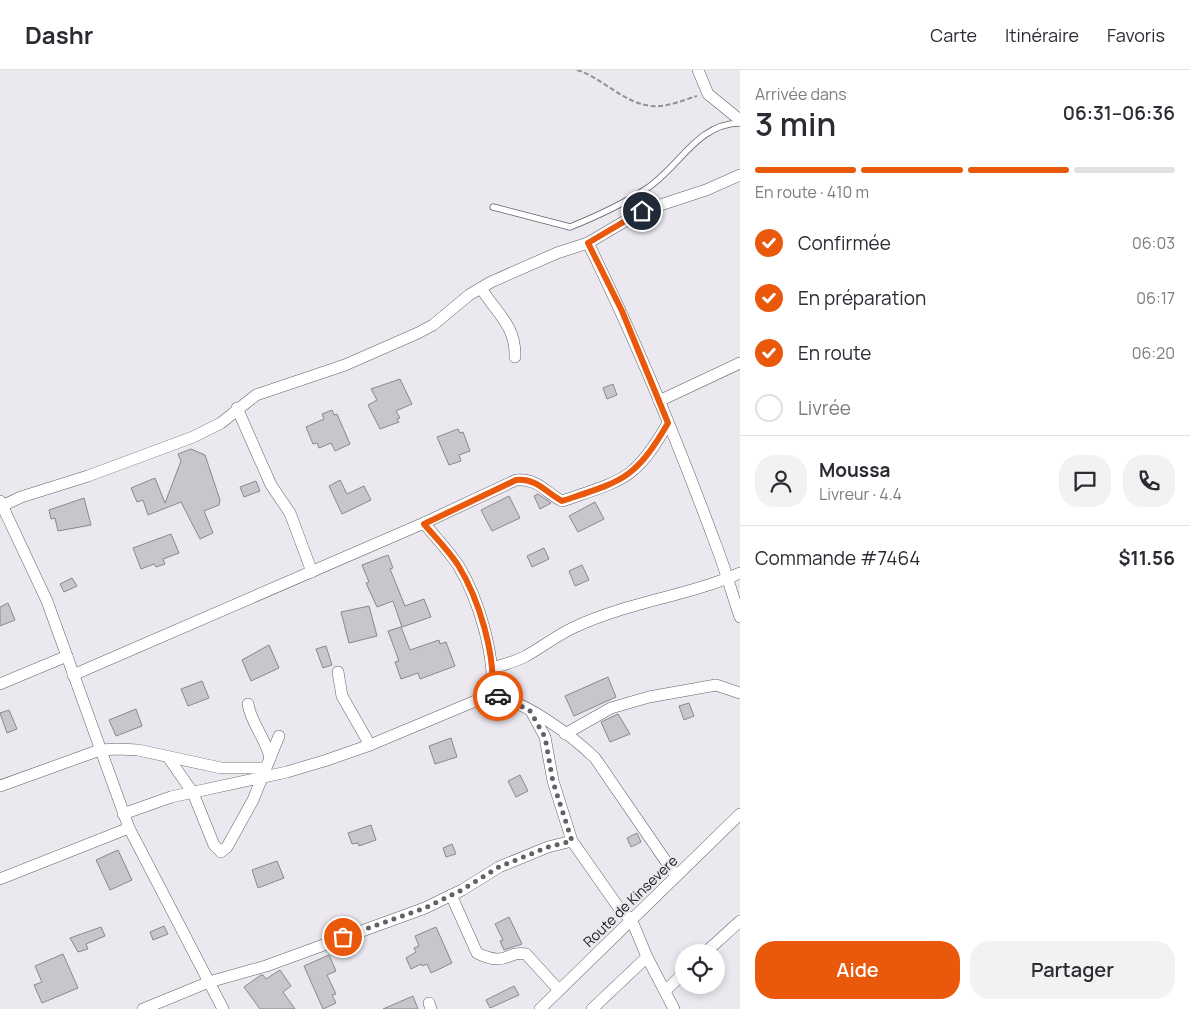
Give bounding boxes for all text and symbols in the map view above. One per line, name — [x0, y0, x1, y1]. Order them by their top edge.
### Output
text: Dashr — [25, 18, 93, 51]
text: Carte — [930, 23, 977, 47]
text: Itinéraire — [1005, 23, 1079, 47]
text: Favoris — [1107, 23, 1165, 47]
text: Arrivée dans — [755, 83, 847, 105]
text: 06:31–06:36 — [1063, 100, 1175, 126]
text: 3 min — [755, 102, 836, 146]
text: En route · 410 m — [755, 181, 869, 203]
pin — [621, 190, 663, 232]
icon: home — [628, 197, 656, 225]
icon: check — [755, 229, 783, 257]
text: Confirmée — [798, 230, 891, 256]
text: 06:03 — [1132, 232, 1175, 254]
icon: check — [755, 284, 783, 312]
text: En préparation — [798, 285, 926, 311]
text: 06:17 — [1136, 287, 1175, 309]
icon: check — [755, 339, 783, 367]
text: En route — [798, 340, 871, 366]
text: 06:20 — [1132, 342, 1175, 364]
text: Livrée — [798, 395, 851, 421]
button: person — [755, 455, 807, 507]
button: chat — [1059, 455, 1111, 507]
button: phone — [1123, 455, 1175, 507]
text: Moussa — [819, 457, 890, 483]
text: Livreur · 4.4 — [819, 483, 902, 505]
text: Commande #7464 — [755, 545, 920, 571]
text: $11.56 — [1118, 545, 1175, 571]
courier — [473, 671, 523, 721]
icon: car — [484, 682, 512, 710]
street label: Route de Kinsevere — [579, 851, 681, 951]
pin — [322, 916, 364, 958]
icon: bag — [329, 923, 357, 951]
button: Aide — [755, 941, 960, 999]
button: Partager — [970, 941, 1175, 999]
map controls — [675, 944, 725, 994]
button: locate — [675, 944, 725, 994]

